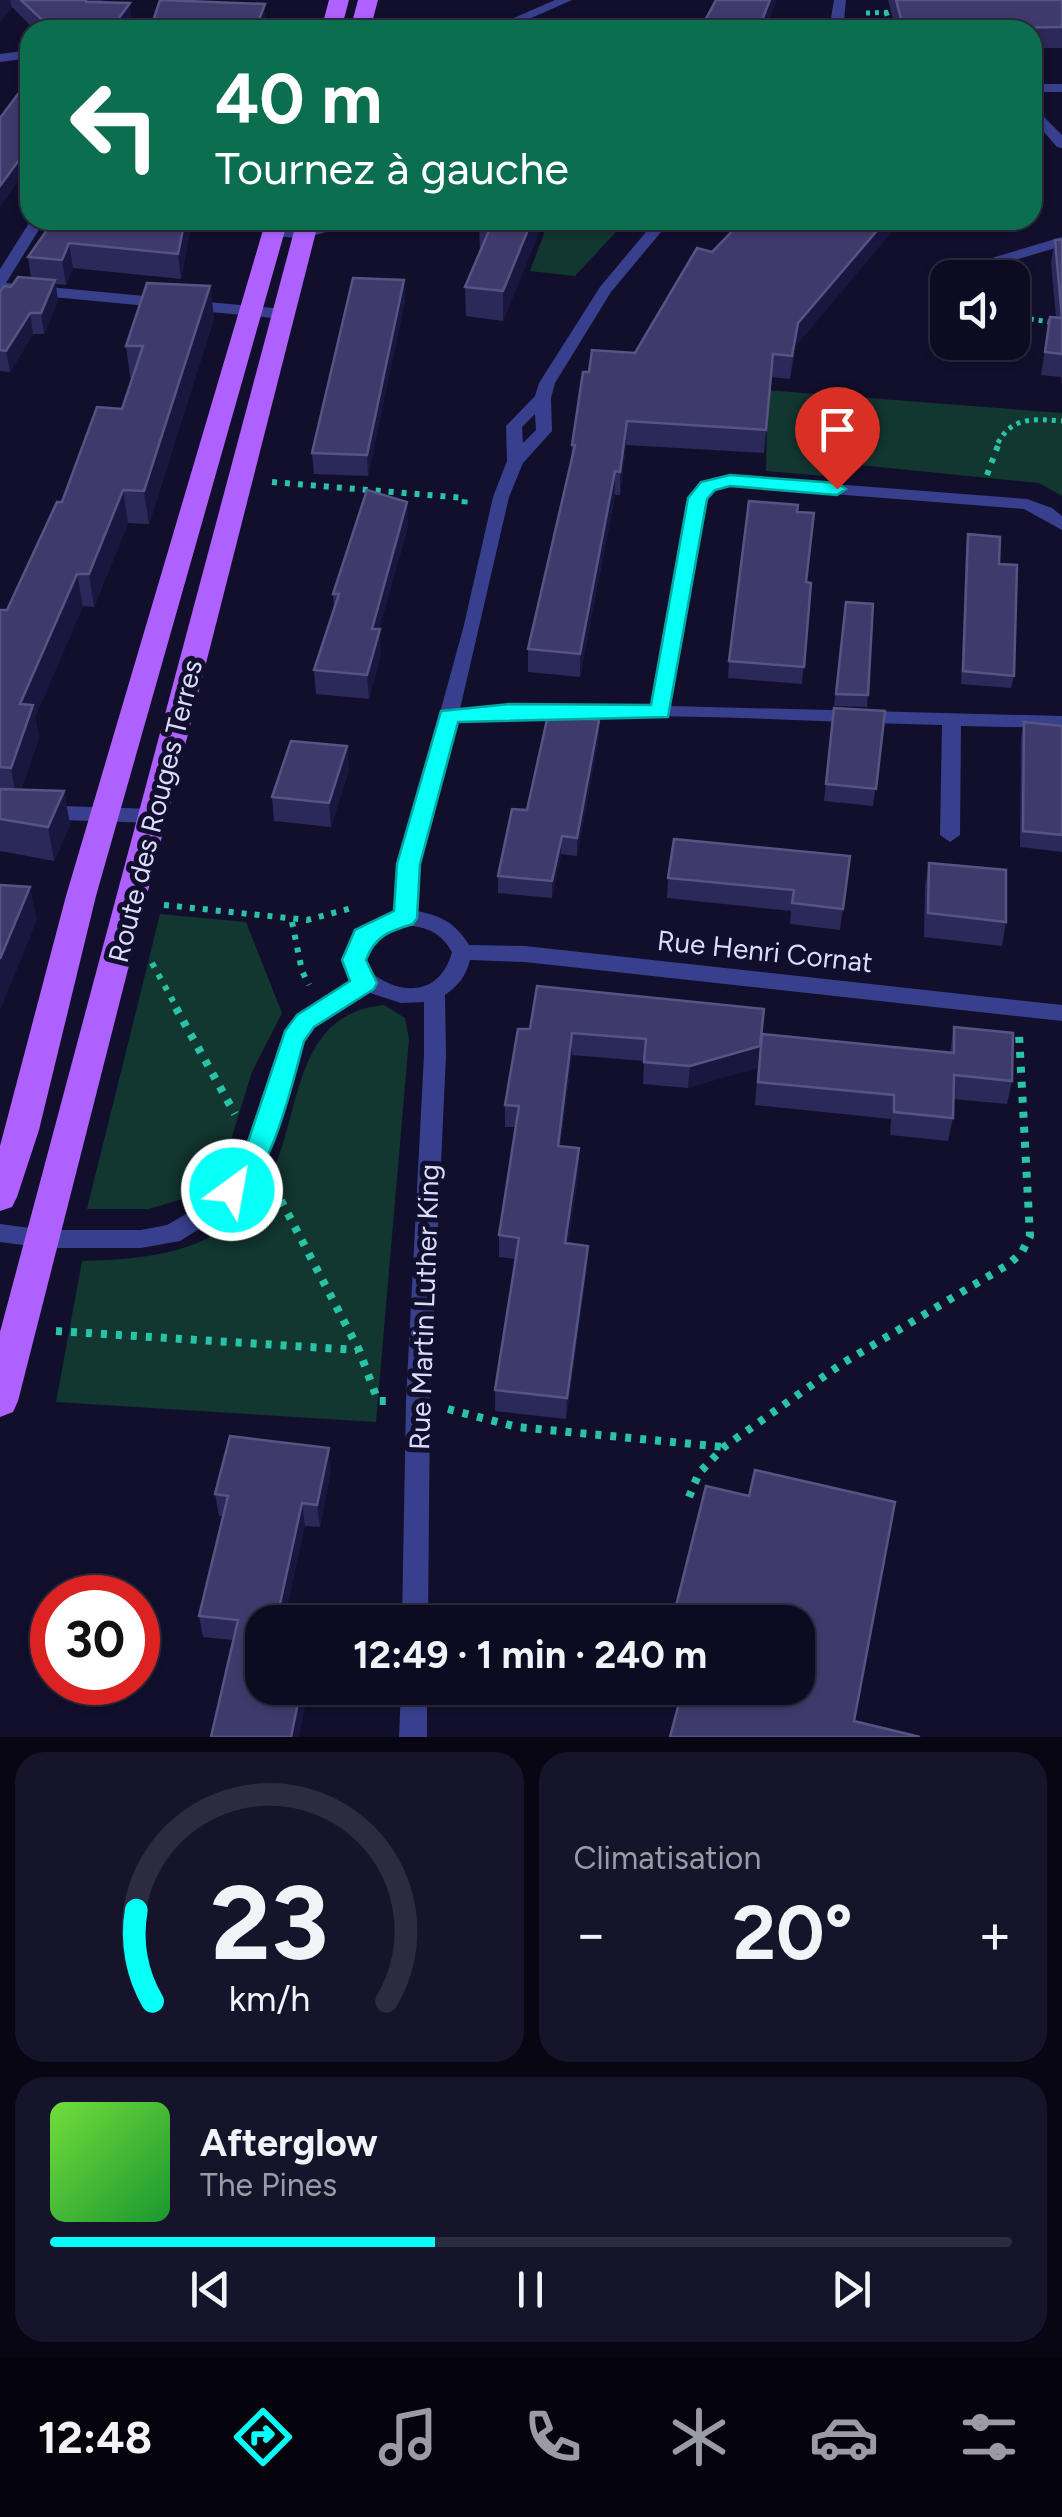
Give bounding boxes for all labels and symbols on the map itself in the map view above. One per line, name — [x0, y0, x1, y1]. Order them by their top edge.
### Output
pin — [795, 387, 880, 490]
street label: Route des Rouges Terres — [101, 656, 209, 966]
street label: Rue Henri Cornat — [656, 923, 874, 979]
position arrow — [180, 1138, 284, 1242]
street label: Rue Martin Luther King — [402, 1163, 446, 1451]
speed limit sign: 30 — [30, 1575, 160, 1705]

